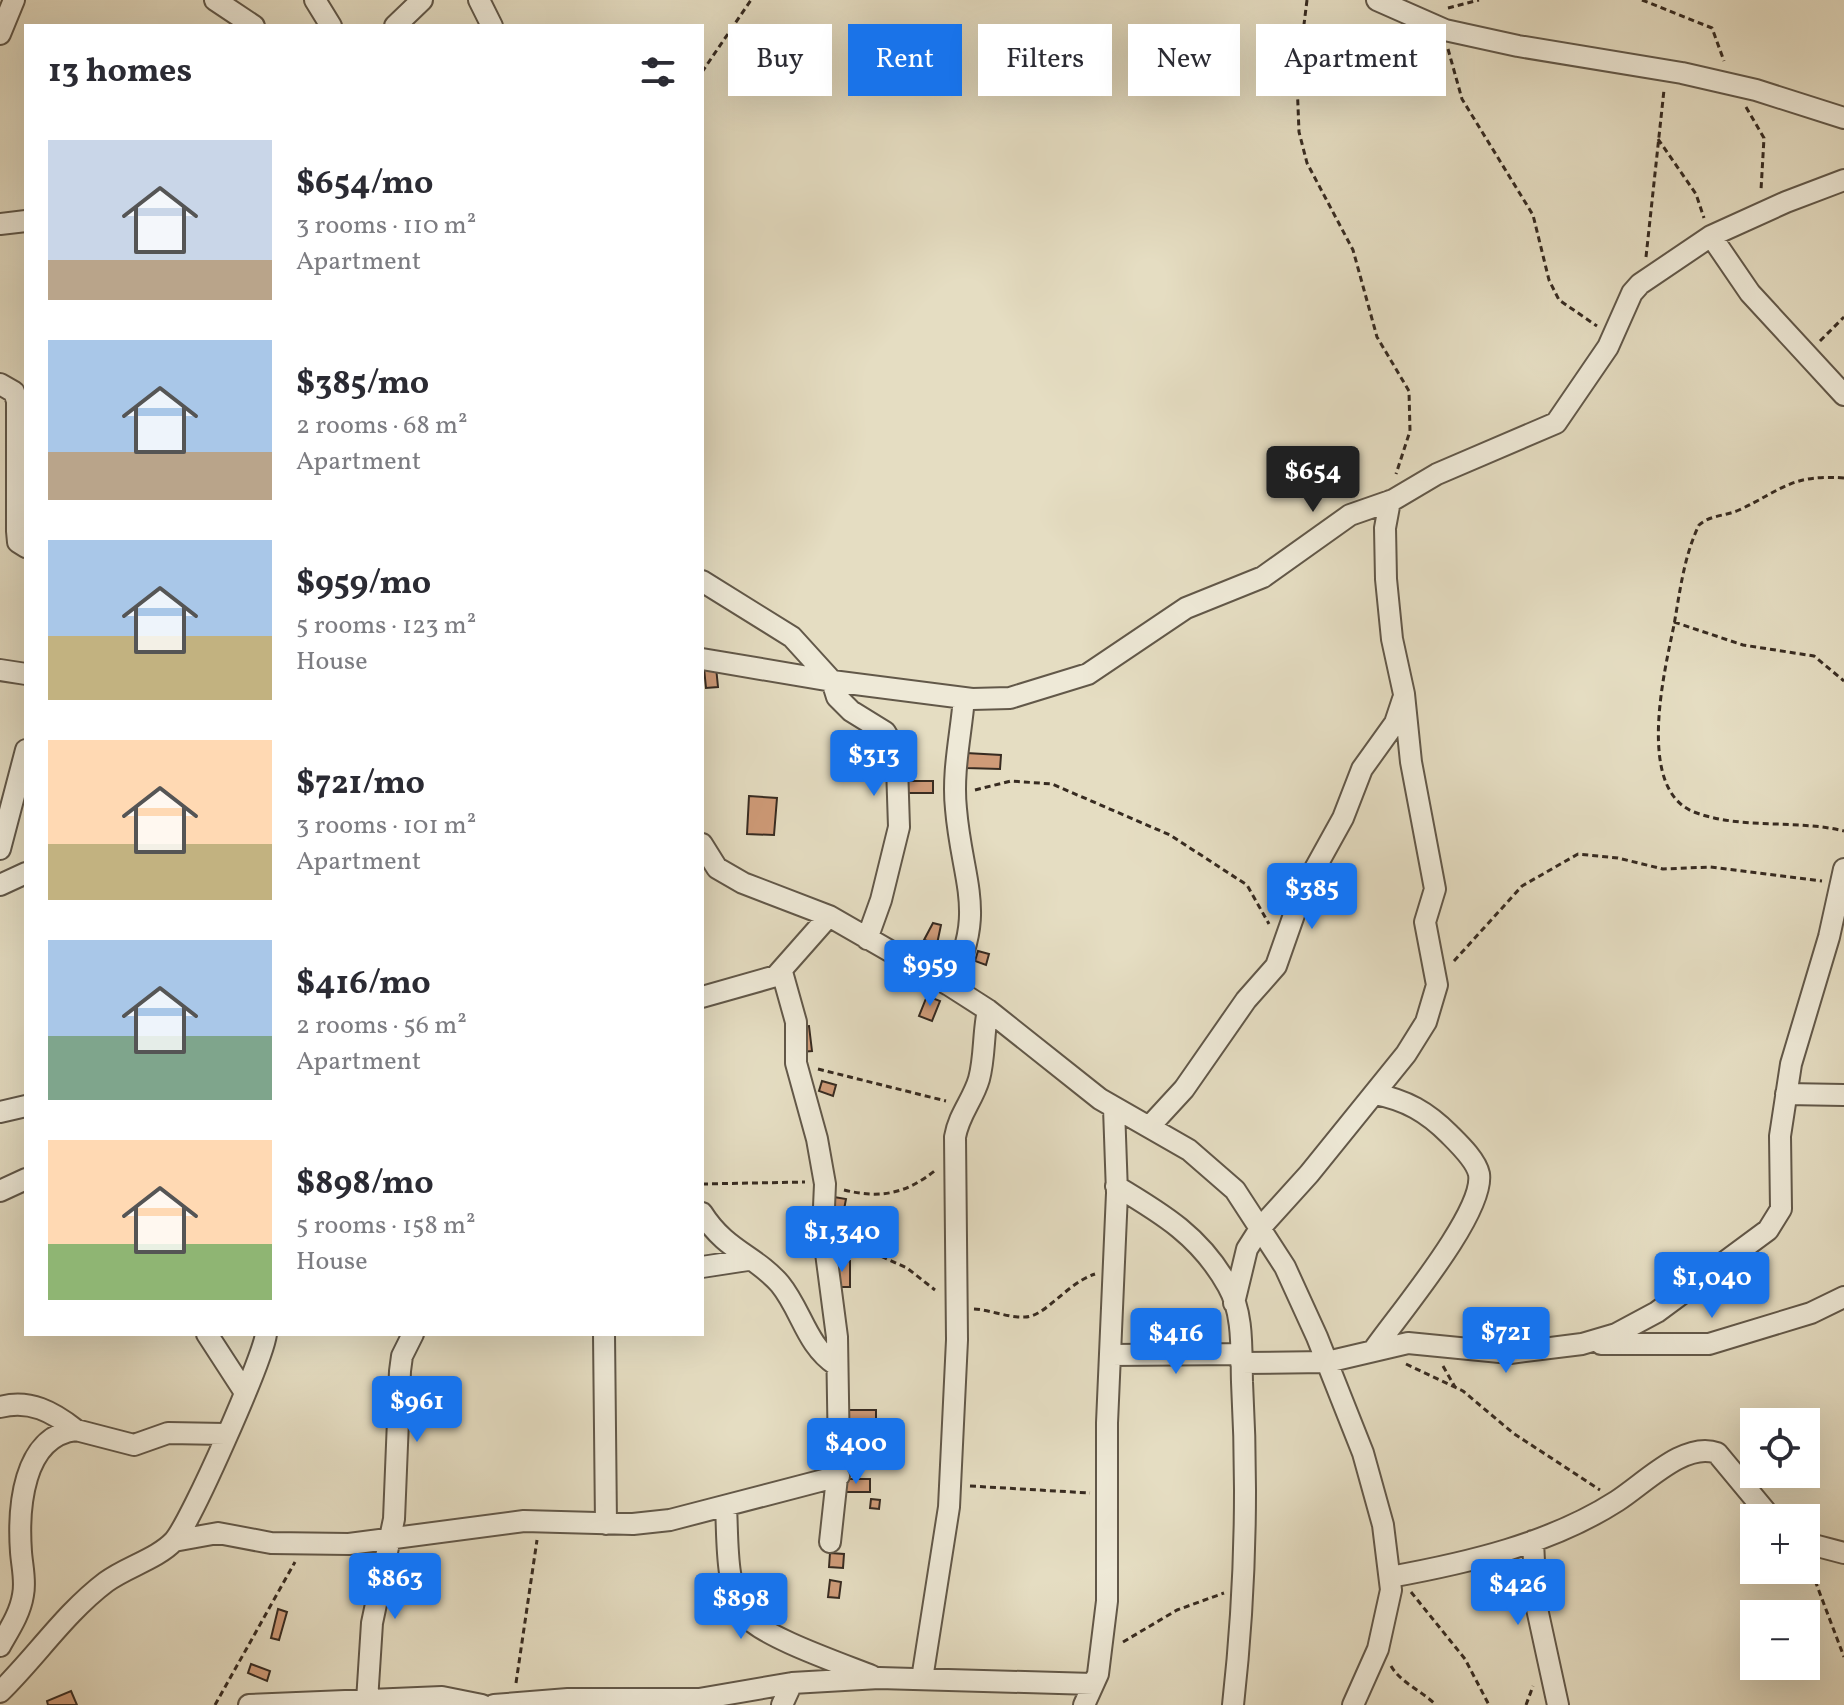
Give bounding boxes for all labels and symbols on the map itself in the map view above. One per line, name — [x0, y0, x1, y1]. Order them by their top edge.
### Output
pin: $654 — [1266, 446, 1360, 514]
pin: $313 — [827, 730, 921, 798]
pin: $385 — [1265, 863, 1359, 931]
pin: $959 — [883, 940, 977, 1008]
pin: $1,340 — [777, 1206, 907, 1274]
pin: $1,040 — [1647, 1252, 1777, 1320]
pin: $721 — [1459, 1307, 1553, 1375]
pin: $416 — [1129, 1308, 1223, 1376]
pin: $961 — [370, 1376, 464, 1444]
pin: $400 — [809, 1418, 903, 1486]
pin: $863 — [348, 1553, 442, 1621]
pin: $426 — [1471, 1559, 1565, 1627]
pin: $898 — [694, 1573, 788, 1641]

